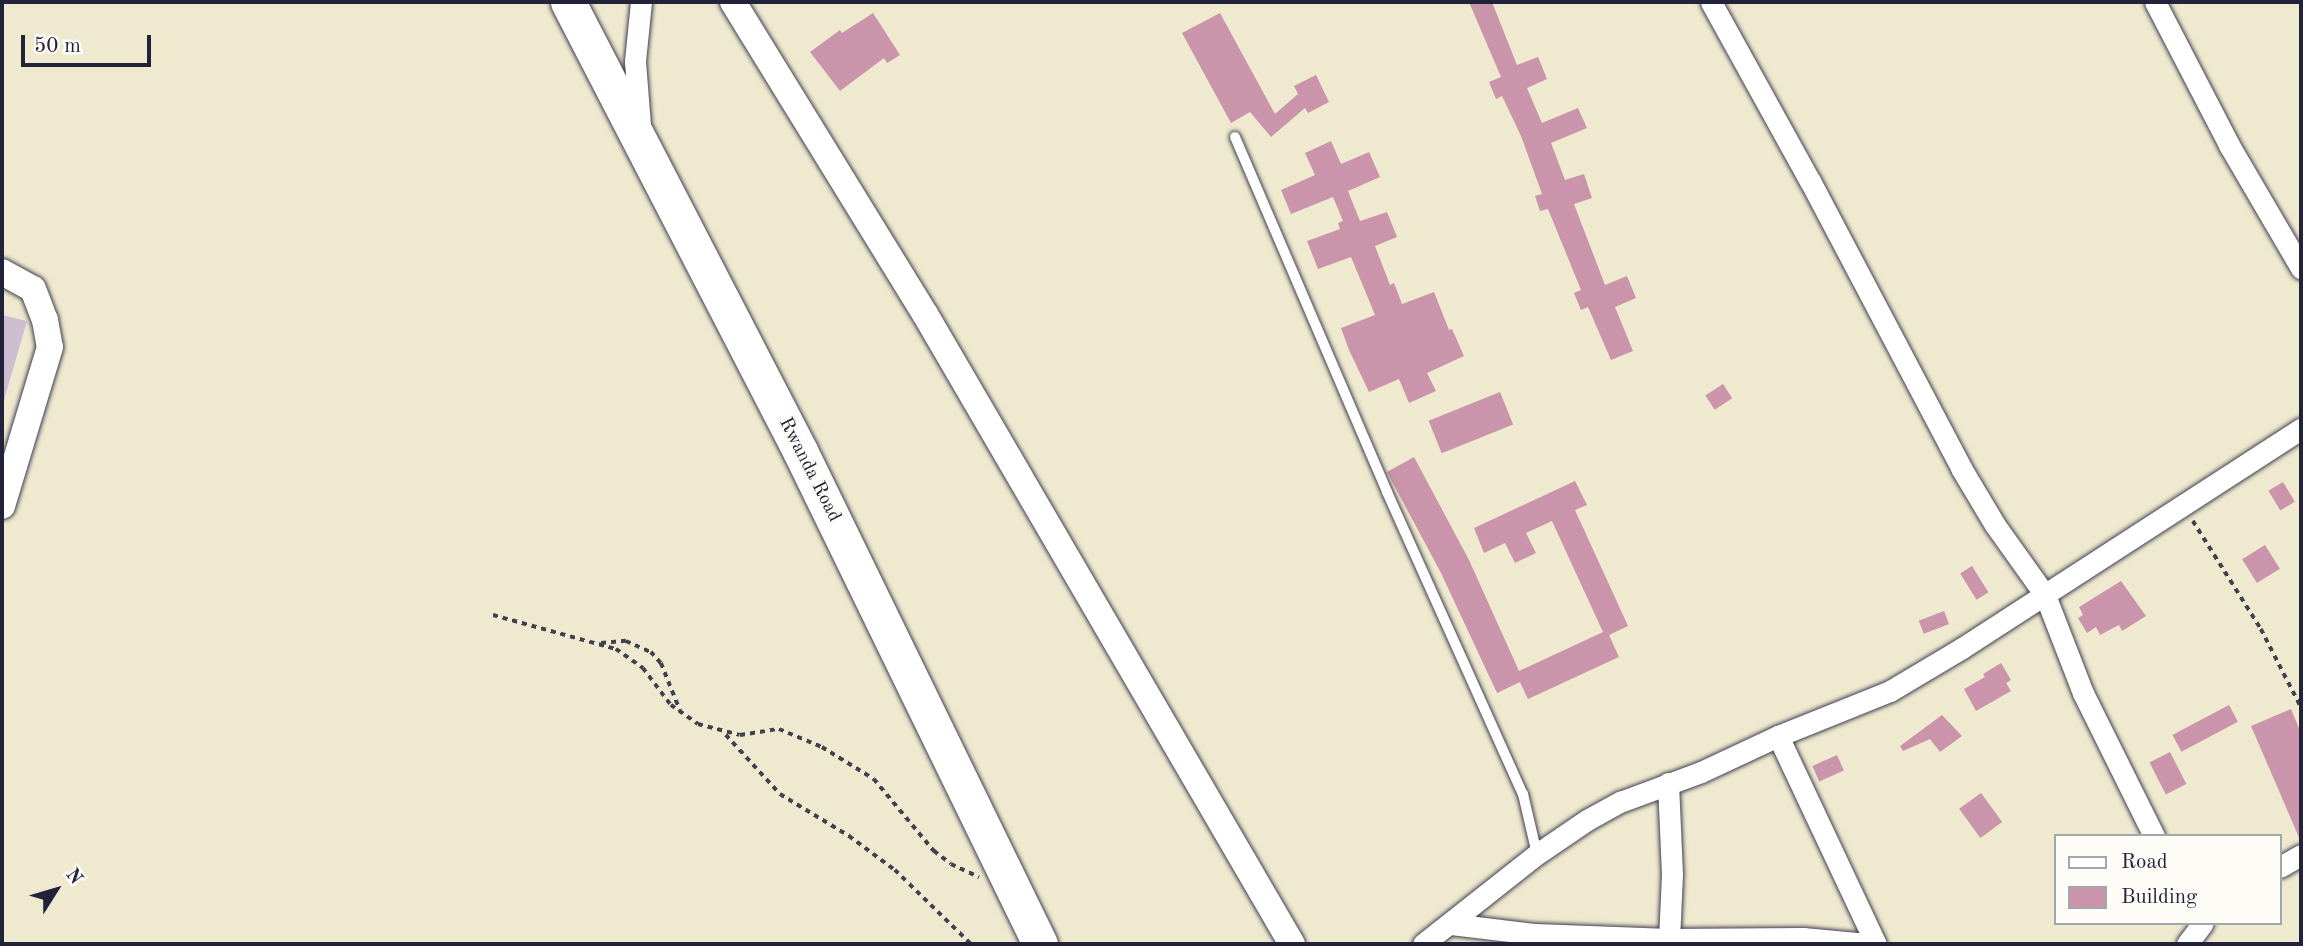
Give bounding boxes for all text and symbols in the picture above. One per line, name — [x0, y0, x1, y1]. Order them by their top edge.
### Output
scale bar — [24, 21, 154, 65]
text: 50 m — [34, 36, 81, 57]
street label: Rwanda Road — [773, 414, 845, 526]
legend — [2054, 834, 2282, 925]
text: Road — [2121, 852, 2168, 873]
north arrow — [21, 855, 91, 925]
text: N — [61, 866, 85, 889]
text: Building — [2121, 887, 2197, 908]

